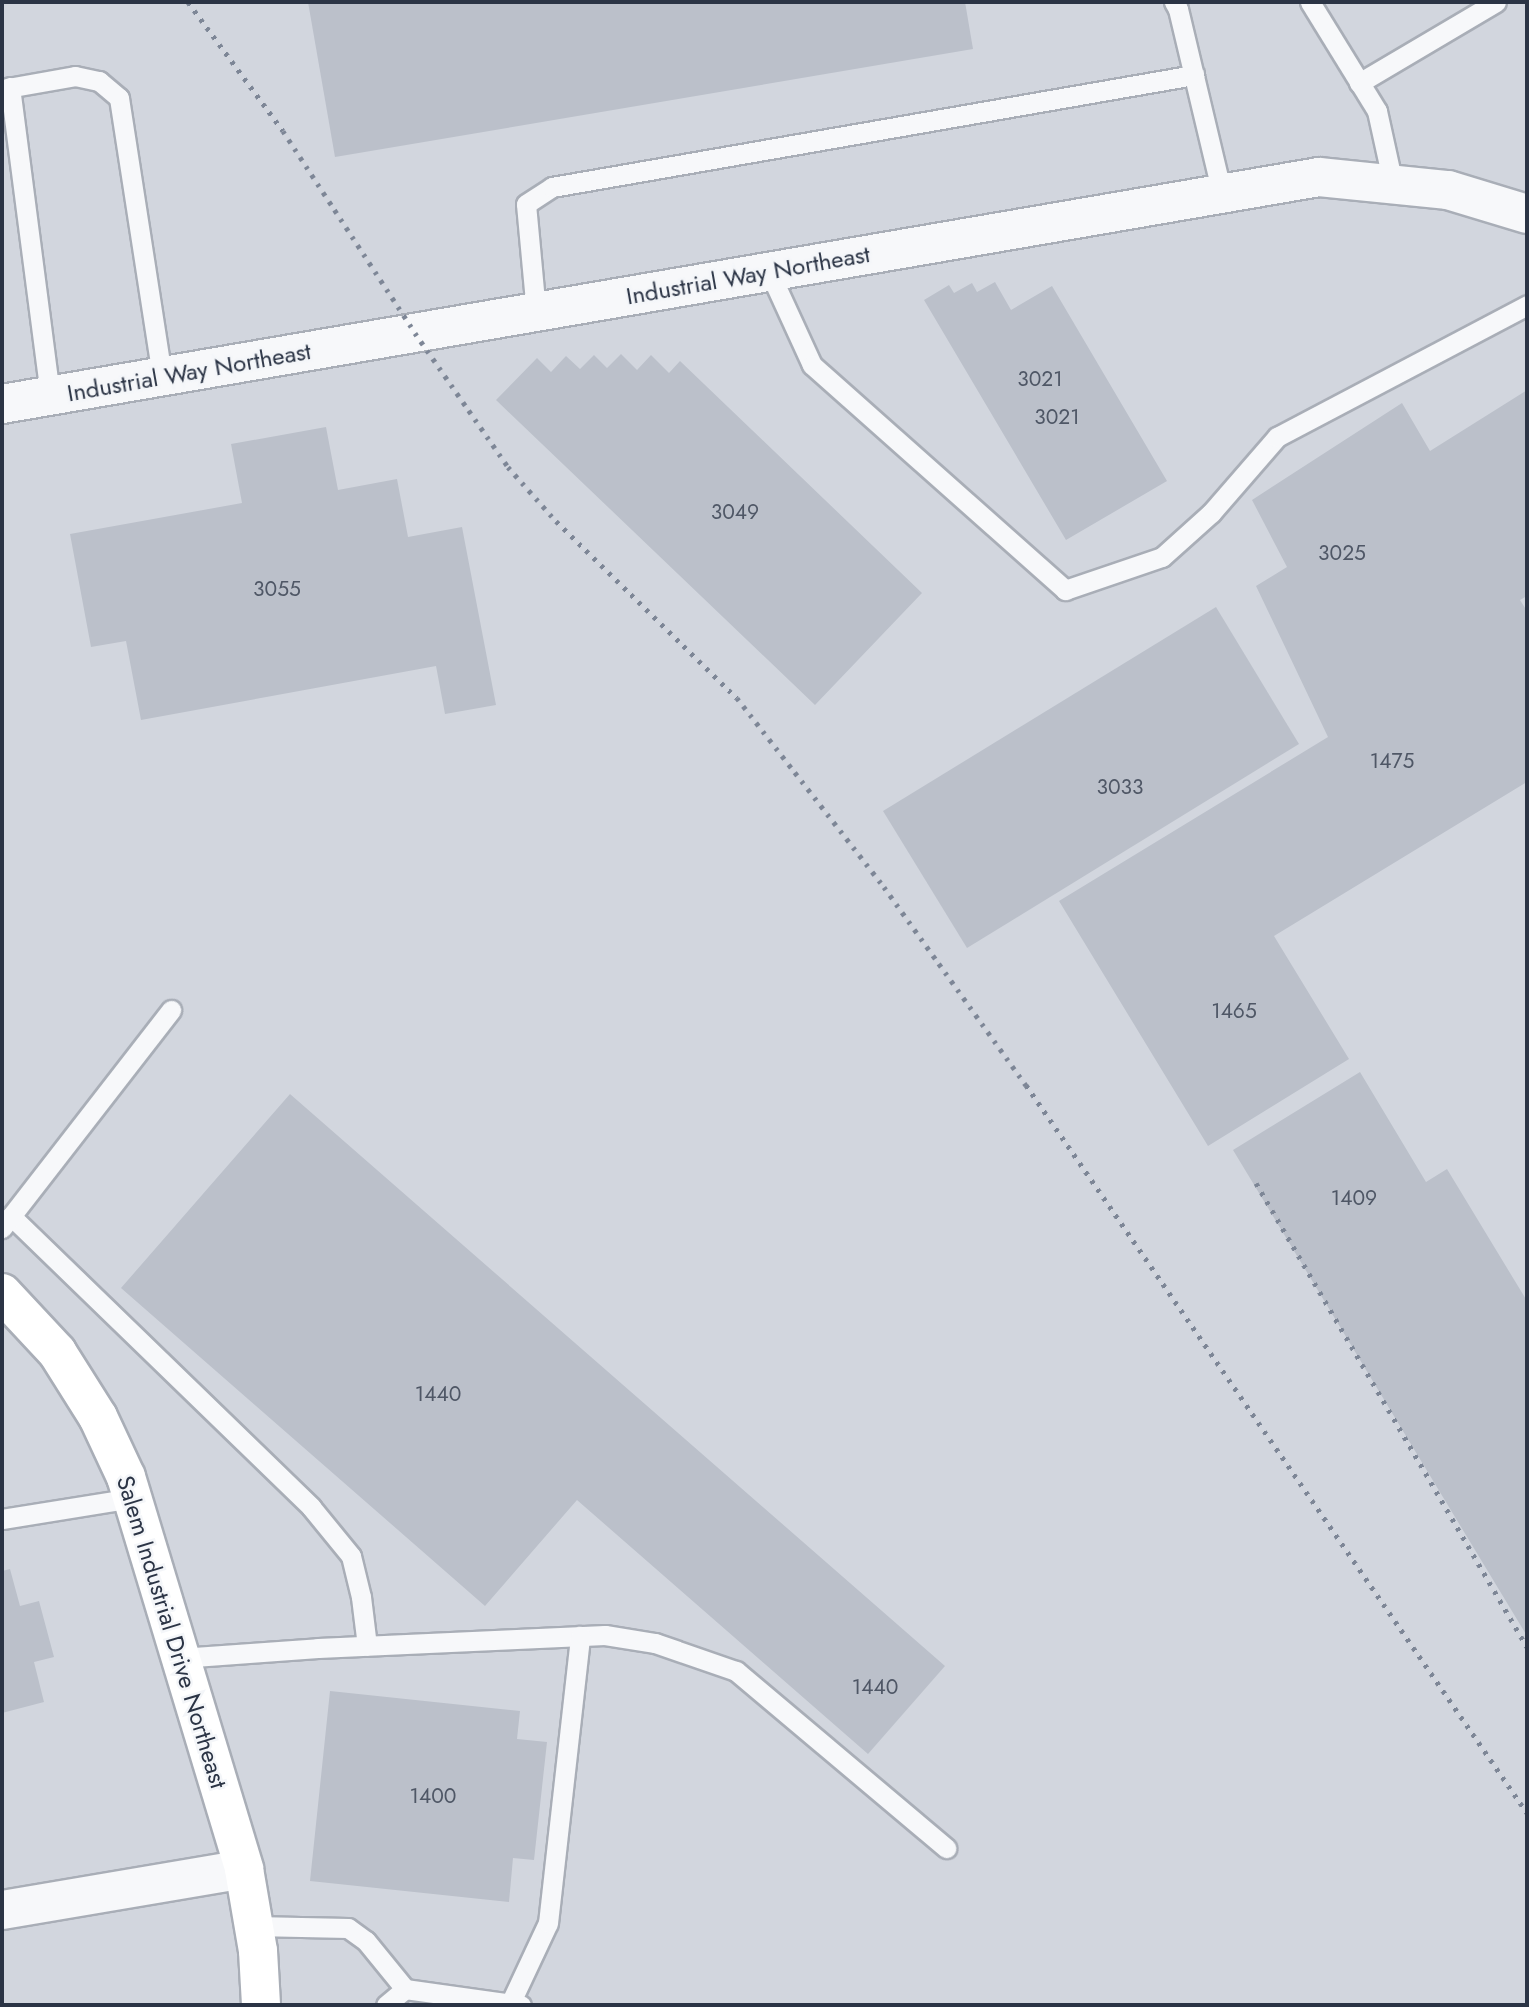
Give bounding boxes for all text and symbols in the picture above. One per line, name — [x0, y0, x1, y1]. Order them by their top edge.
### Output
street label: Industrial Way Northeast — [624, 239, 872, 311]
street label: Industrial Way Northeast — [65, 336, 313, 408]
house number: 3021 — [1017, 366, 1063, 392]
house number: 3021 — [1034, 404, 1080, 430]
house number: 3049 — [711, 499, 759, 525]
house number: 3025 — [1318, 540, 1366, 566]
house number: 3055 — [253, 576, 301, 602]
house number: 1475 — [1370, 748, 1414, 774]
house number: 3033 — [1097, 774, 1143, 800]
house number: 1465 — [1211, 998, 1257, 1024]
house number: 1409 — [1331, 1185, 1377, 1211]
house number: 1440 — [415, 1381, 461, 1407]
street label: Salem Industrial Drive Northeast — [111, 1472, 233, 1792]
house number: 1440 — [852, 1674, 898, 1700]
house number: 1400 — [410, 1783, 456, 1809]

